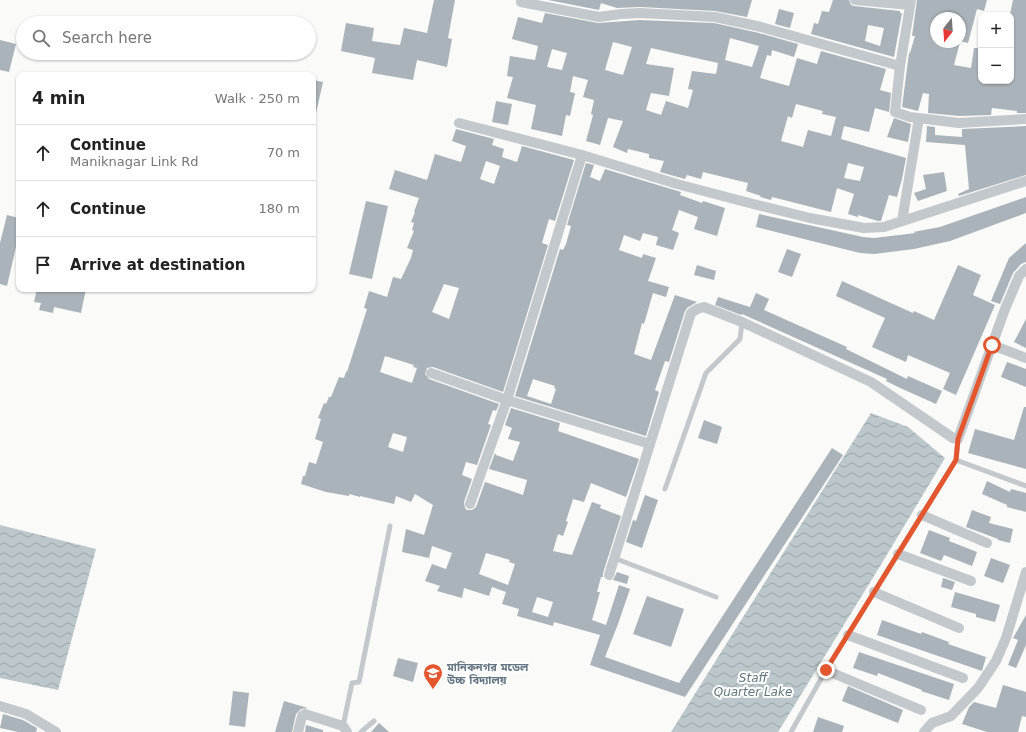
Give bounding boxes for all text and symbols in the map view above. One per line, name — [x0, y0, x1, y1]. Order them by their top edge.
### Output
north arrow — [930, 12, 966, 48]
map controls — [978, 12, 1014, 84]
button: + — [978, 12, 1014, 48]
search box — [16, 16, 316, 60]
icon: search — [30, 27, 52, 49]
text: Search here — [62, 29, 152, 47]
button: − — [978, 48, 1014, 84]
text: 4 min — [32, 88, 85, 108]
text: Walk · 250 m — [215, 91, 300, 106]
text: Continue — [70, 136, 146, 154]
icon: ahead — [32, 142, 54, 164]
text: 70 m — [267, 145, 300, 160]
text: Maniknagar Link Rd — [70, 154, 199, 169]
icon: ahead — [32, 198, 54, 220]
text: Continue — [70, 200, 146, 218]
text: 180 m — [258, 201, 300, 216]
icon: arrive — [32, 254, 54, 276]
text: Arrive at destination — [70, 256, 245, 274]
route start — [983, 336, 1001, 354]
place label: মানিকনগর মডেল উচ্চ বিদ্যালয় — [446, 661, 529, 687]
route end — [817, 661, 835, 679]
school or university icon: মানিকনগর মডেল উচ্চ বিদ্যালয় — [422, 662, 444, 690]
water label: Staff Quarter Lake — [714, 671, 792, 699]

